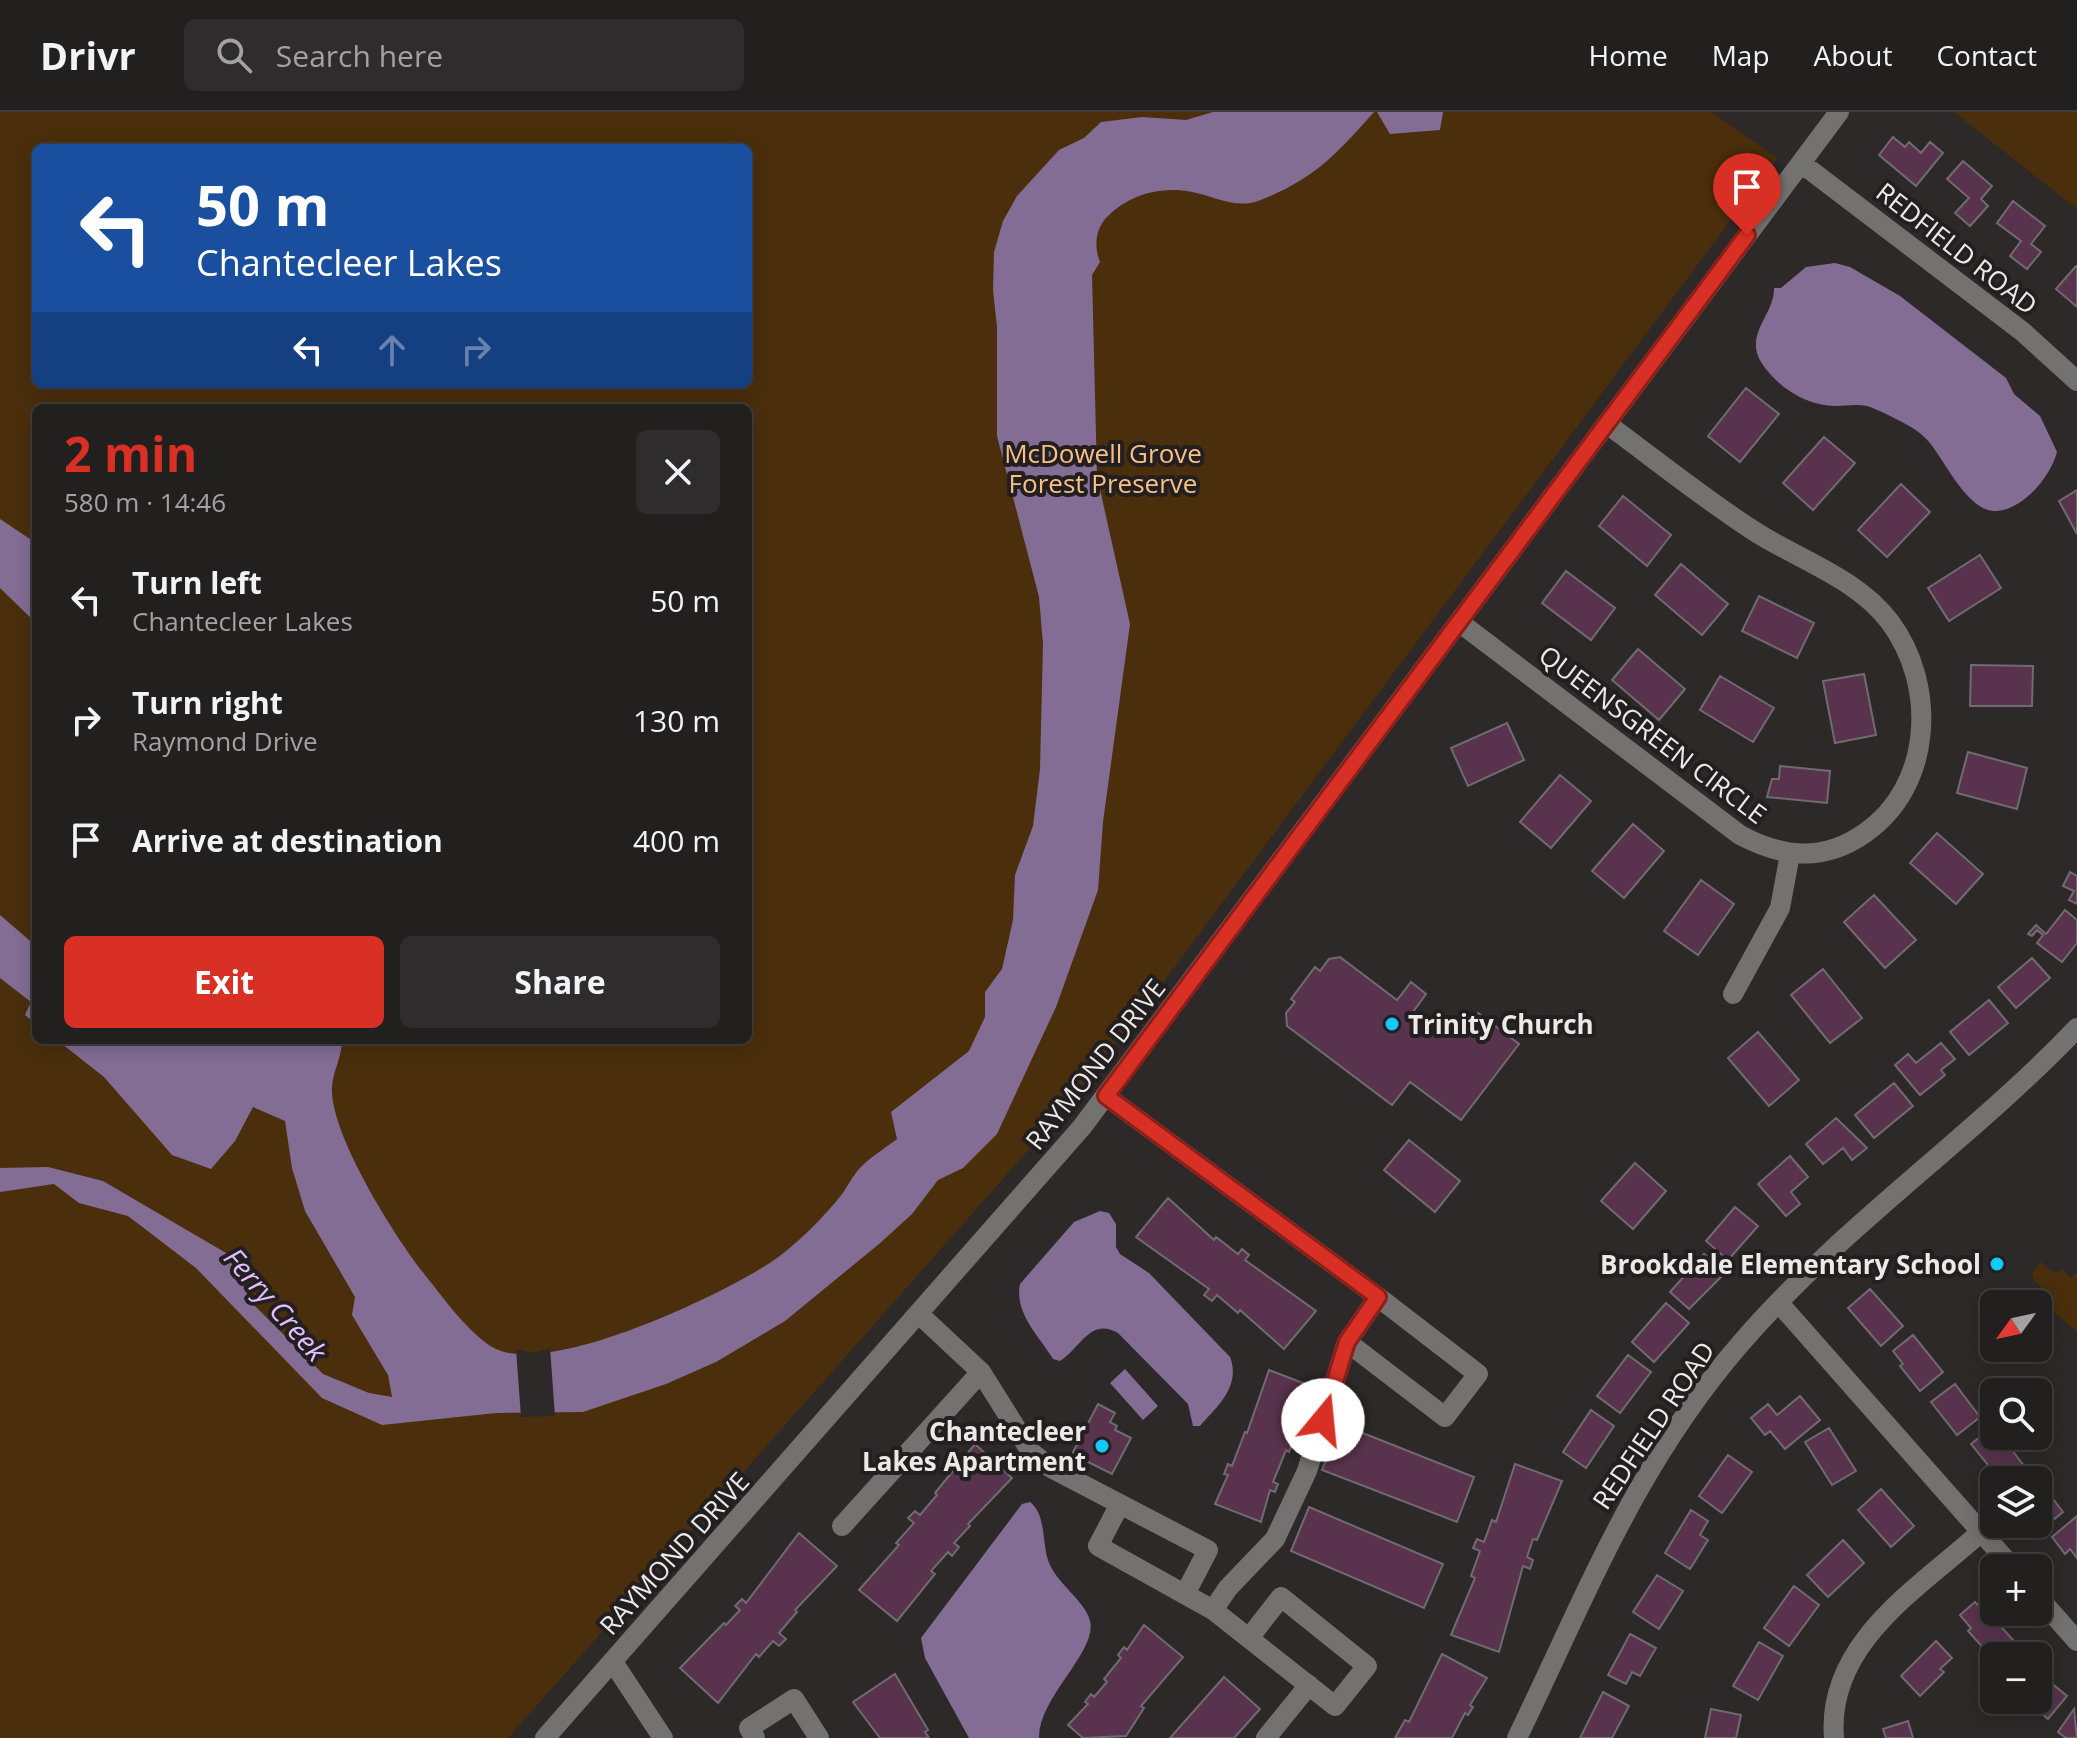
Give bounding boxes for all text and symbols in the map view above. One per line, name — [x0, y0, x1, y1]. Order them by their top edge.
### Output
search box — [184, 19, 744, 91]
text: Drivr — [40, 29, 136, 81]
icon: search — [212, 33, 256, 77]
text: Search here — [276, 35, 443, 76]
text: Home — [1589, 36, 1668, 74]
text: Map — [1712, 36, 1770, 74]
text: About — [1814, 36, 1892, 74]
text: Contact — [1936, 36, 2037, 74]
pin — [1713, 153, 1781, 235]
icon: arrive — [1725, 165, 1769, 209]
text: 50 m — [196, 166, 330, 242]
street label: REDFIELD ROAD — [1869, 174, 2045, 322]
icon: left — [64, 176, 168, 280]
text: Chantecleer Lakes — [196, 238, 502, 287]
icon: left — [286, 328, 330, 372]
icon: ahead — [370, 328, 414, 372]
icon: right — [454, 328, 498, 372]
text: 2 min — [64, 421, 197, 486]
button: close — [636, 430, 720, 514]
park label: McDowell Grove Forest Preserve — [1004, 435, 1202, 501]
text: 580 m · 14:46 — [64, 484, 226, 520]
text: Turn left — [132, 562, 262, 603]
icon: left — [64, 578, 108, 622]
text: 50 m — [650, 580, 720, 621]
text: Chantecleer Lakes — [132, 603, 353, 639]
street label: QUEENSGREEN CIRCLE — [1532, 637, 1774, 831]
text: Turn right — [132, 682, 283, 723]
icon: right — [64, 698, 108, 742]
text: 130 m — [633, 700, 720, 741]
text: Raymond Drive — [132, 723, 317, 759]
icon: arrive — [64, 818, 108, 862]
text: Arrive at destination — [132, 820, 443, 861]
text: 400 m — [633, 820, 720, 861]
button: Exit — [64, 936, 384, 1028]
button: Share — [400, 936, 720, 1028]
street label: RAYMOND DRIVE — [1017, 971, 1173, 1157]
place label: Trinity Church — [1408, 1006, 1594, 1042]
marker: Trinity Church — [1383, 1015, 1401, 1033]
water label: Ferry Creek — [216, 1239, 337, 1370]
place label: Brookdale Elementary School — [1600, 1246, 1981, 1282]
marker: Brookdale Elementary School — [1988, 1255, 2006, 1273]
north arrow — [1980, 1290, 2052, 1362]
map controls — [1980, 1290, 2052, 1714]
street label: REDFIELD ROAD — [1583, 1334, 1723, 1516]
position arrow — [1281, 1378, 1365, 1462]
button: search — [1980, 1378, 2052, 1450]
place label: Chantecleer Lakes Apartment — [862, 1413, 1086, 1479]
marker: Chantecleer Lakes Apartment — [1093, 1437, 1111, 1455]
street label: RAYMOND DRIVE — [591, 1464, 757, 1642]
button: layers — [1980, 1466, 2052, 1538]
button: + — [1980, 1554, 2052, 1626]
button: − — [1980, 1642, 2052, 1714]

